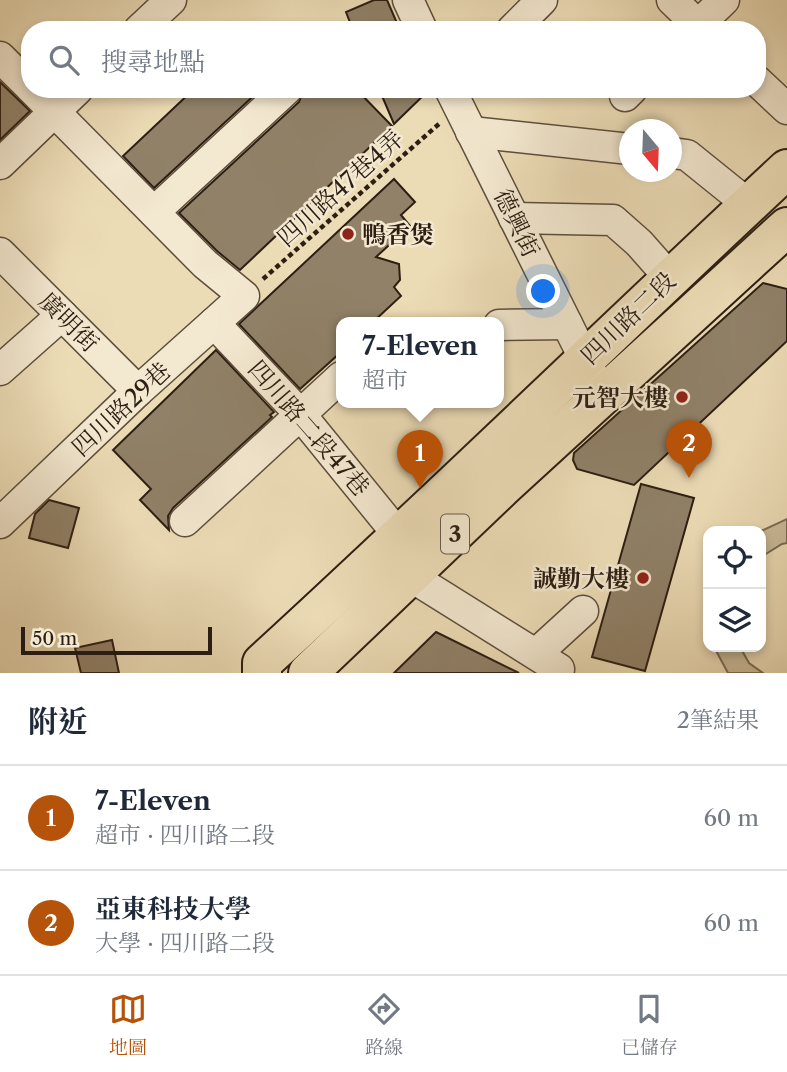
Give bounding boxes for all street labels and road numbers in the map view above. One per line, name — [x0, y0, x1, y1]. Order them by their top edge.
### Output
street label: 四川路47巷4弄 — [271, 124, 409, 252]
street label: 德興街 — [488, 184, 546, 262]
street label: 四川路二段 — [575, 266, 681, 370]
street label: 廣明街 — [33, 286, 105, 358]
street label: 四川路二段47巷 — [242, 354, 376, 502]
street label: 四川路29巷 — [66, 356, 176, 462]
road number: 3 — [441, 514, 469, 554]

